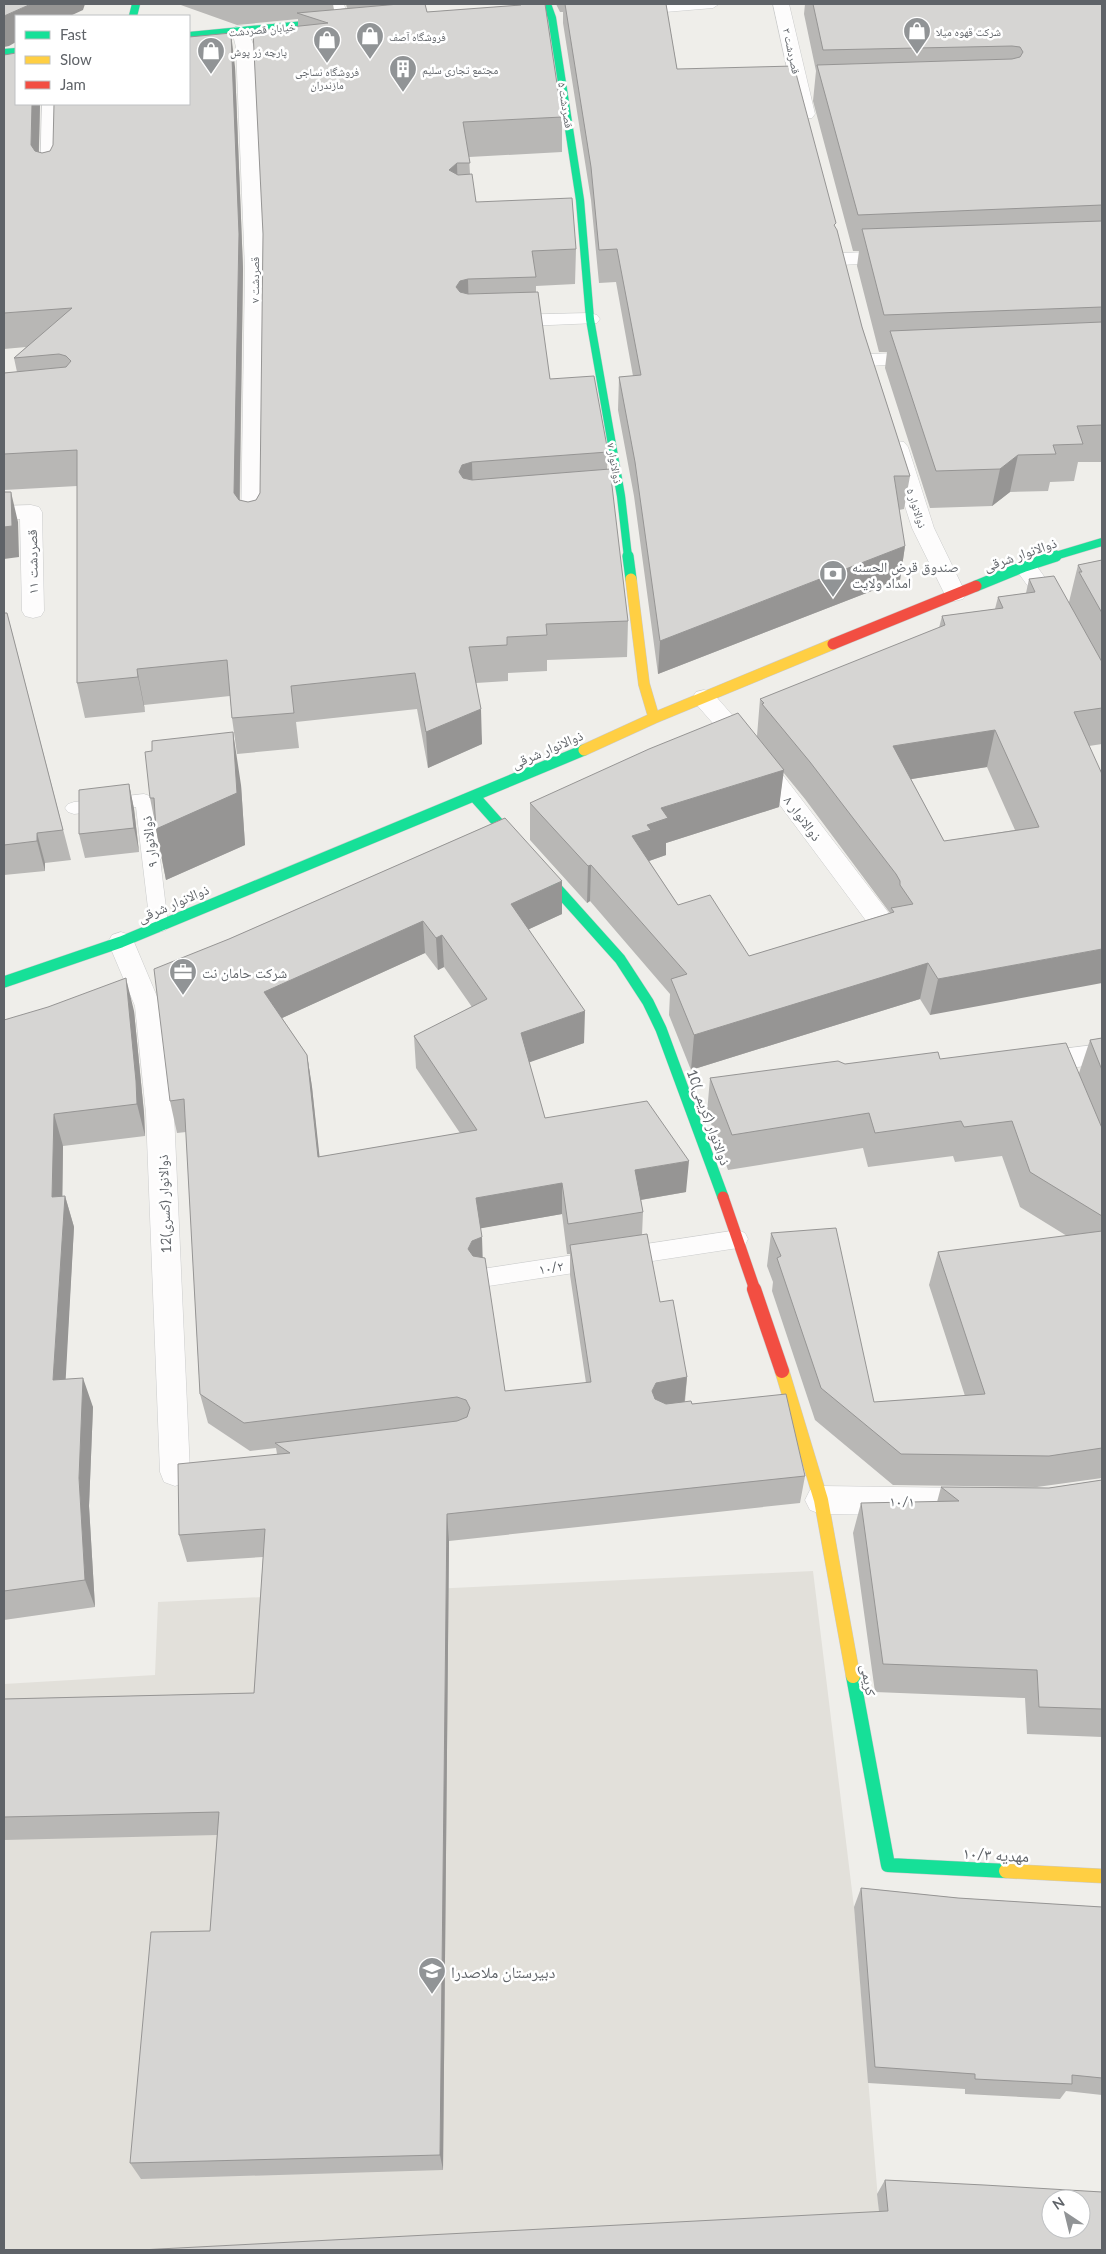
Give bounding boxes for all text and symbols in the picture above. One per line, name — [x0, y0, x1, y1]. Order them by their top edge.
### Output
legend — [15, 15, 190, 105]
shop icon: شرکت قهوه میلا — [902, 16, 932, 55]
street label: خیابان قصردشت — [228, 20, 296, 39]
shop icon: فروشگاه آصف — [355, 21, 385, 60]
text: Fast — [60, 25, 87, 43]
shop icon: فروشگاه نساجی مازندران — [312, 25, 342, 64]
place label: شرکت قهوه میلا — [936, 25, 1001, 38]
street label: قصردشت ۳ — [781, 27, 803, 75]
place label: فروشگاه آصف — [389, 30, 446, 43]
shop icon: پارچه زر پوش — [196, 36, 226, 75]
place label: پارچه زر پوش — [230, 45, 287, 59]
text: Slow — [60, 50, 92, 68]
building icon: مجتمع تجاری سلیم — [388, 54, 418, 93]
place label: مجتمع تجاری سلیم — [422, 63, 498, 78]
place label: فروشگاه نساجی مازندران — [295, 65, 359, 92]
text: Jam — [60, 75, 86, 93]
street label: قصردشت ۵ — [556, 81, 576, 129]
street label: قصردشت ۷ — [248, 257, 261, 303]
street label: ذوالانوار ۷ — [605, 442, 625, 485]
street label: ذوالانوار ۵ — [905, 487, 930, 530]
street label: قصردشت ۱۱ — [23, 529, 42, 595]
street label: ذوالانوار شرقی — [981, 534, 1059, 575]
place label: صندوق قرض الحسنه امداد ولایت — [852, 558, 959, 592]
bank icon: صندوق قرض الحسنه امداد ولایت — [818, 559, 848, 598]
street label: ذوالانوار شرقی — [509, 726, 586, 773]
street label: ذوالانوار ۸ — [780, 792, 826, 845]
street label: ذوالانوار ۹ — [137, 815, 162, 869]
street label: ذوالانوار شرقی — [135, 880, 212, 927]
office icon: شرکت حامان نت — [168, 957, 198, 996]
place label: شرکت حامان نت — [202, 964, 287, 982]
street label: 10ذوالانوار (کریمی) — [683, 1067, 734, 1168]
street label: 12ذوالانوار (کسری) — [154, 1154, 175, 1254]
street label: ۱۰/۲ — [537, 1257, 565, 1277]
street label: ۱۰/۱ — [889, 1492, 915, 1510]
street label: کریمی — [857, 1663, 880, 1697]
street label: مهدیه ۱۰/۳ — [962, 1843, 1030, 1866]
school or university icon: دبیرستان ملاصدرا — [417, 1956, 447, 1995]
place label: دبیرستان ملاصدرا — [451, 1962, 555, 1983]
north arrow — [1041, 2189, 1091, 2239]
text: N — [1049, 2193, 1068, 2213]

